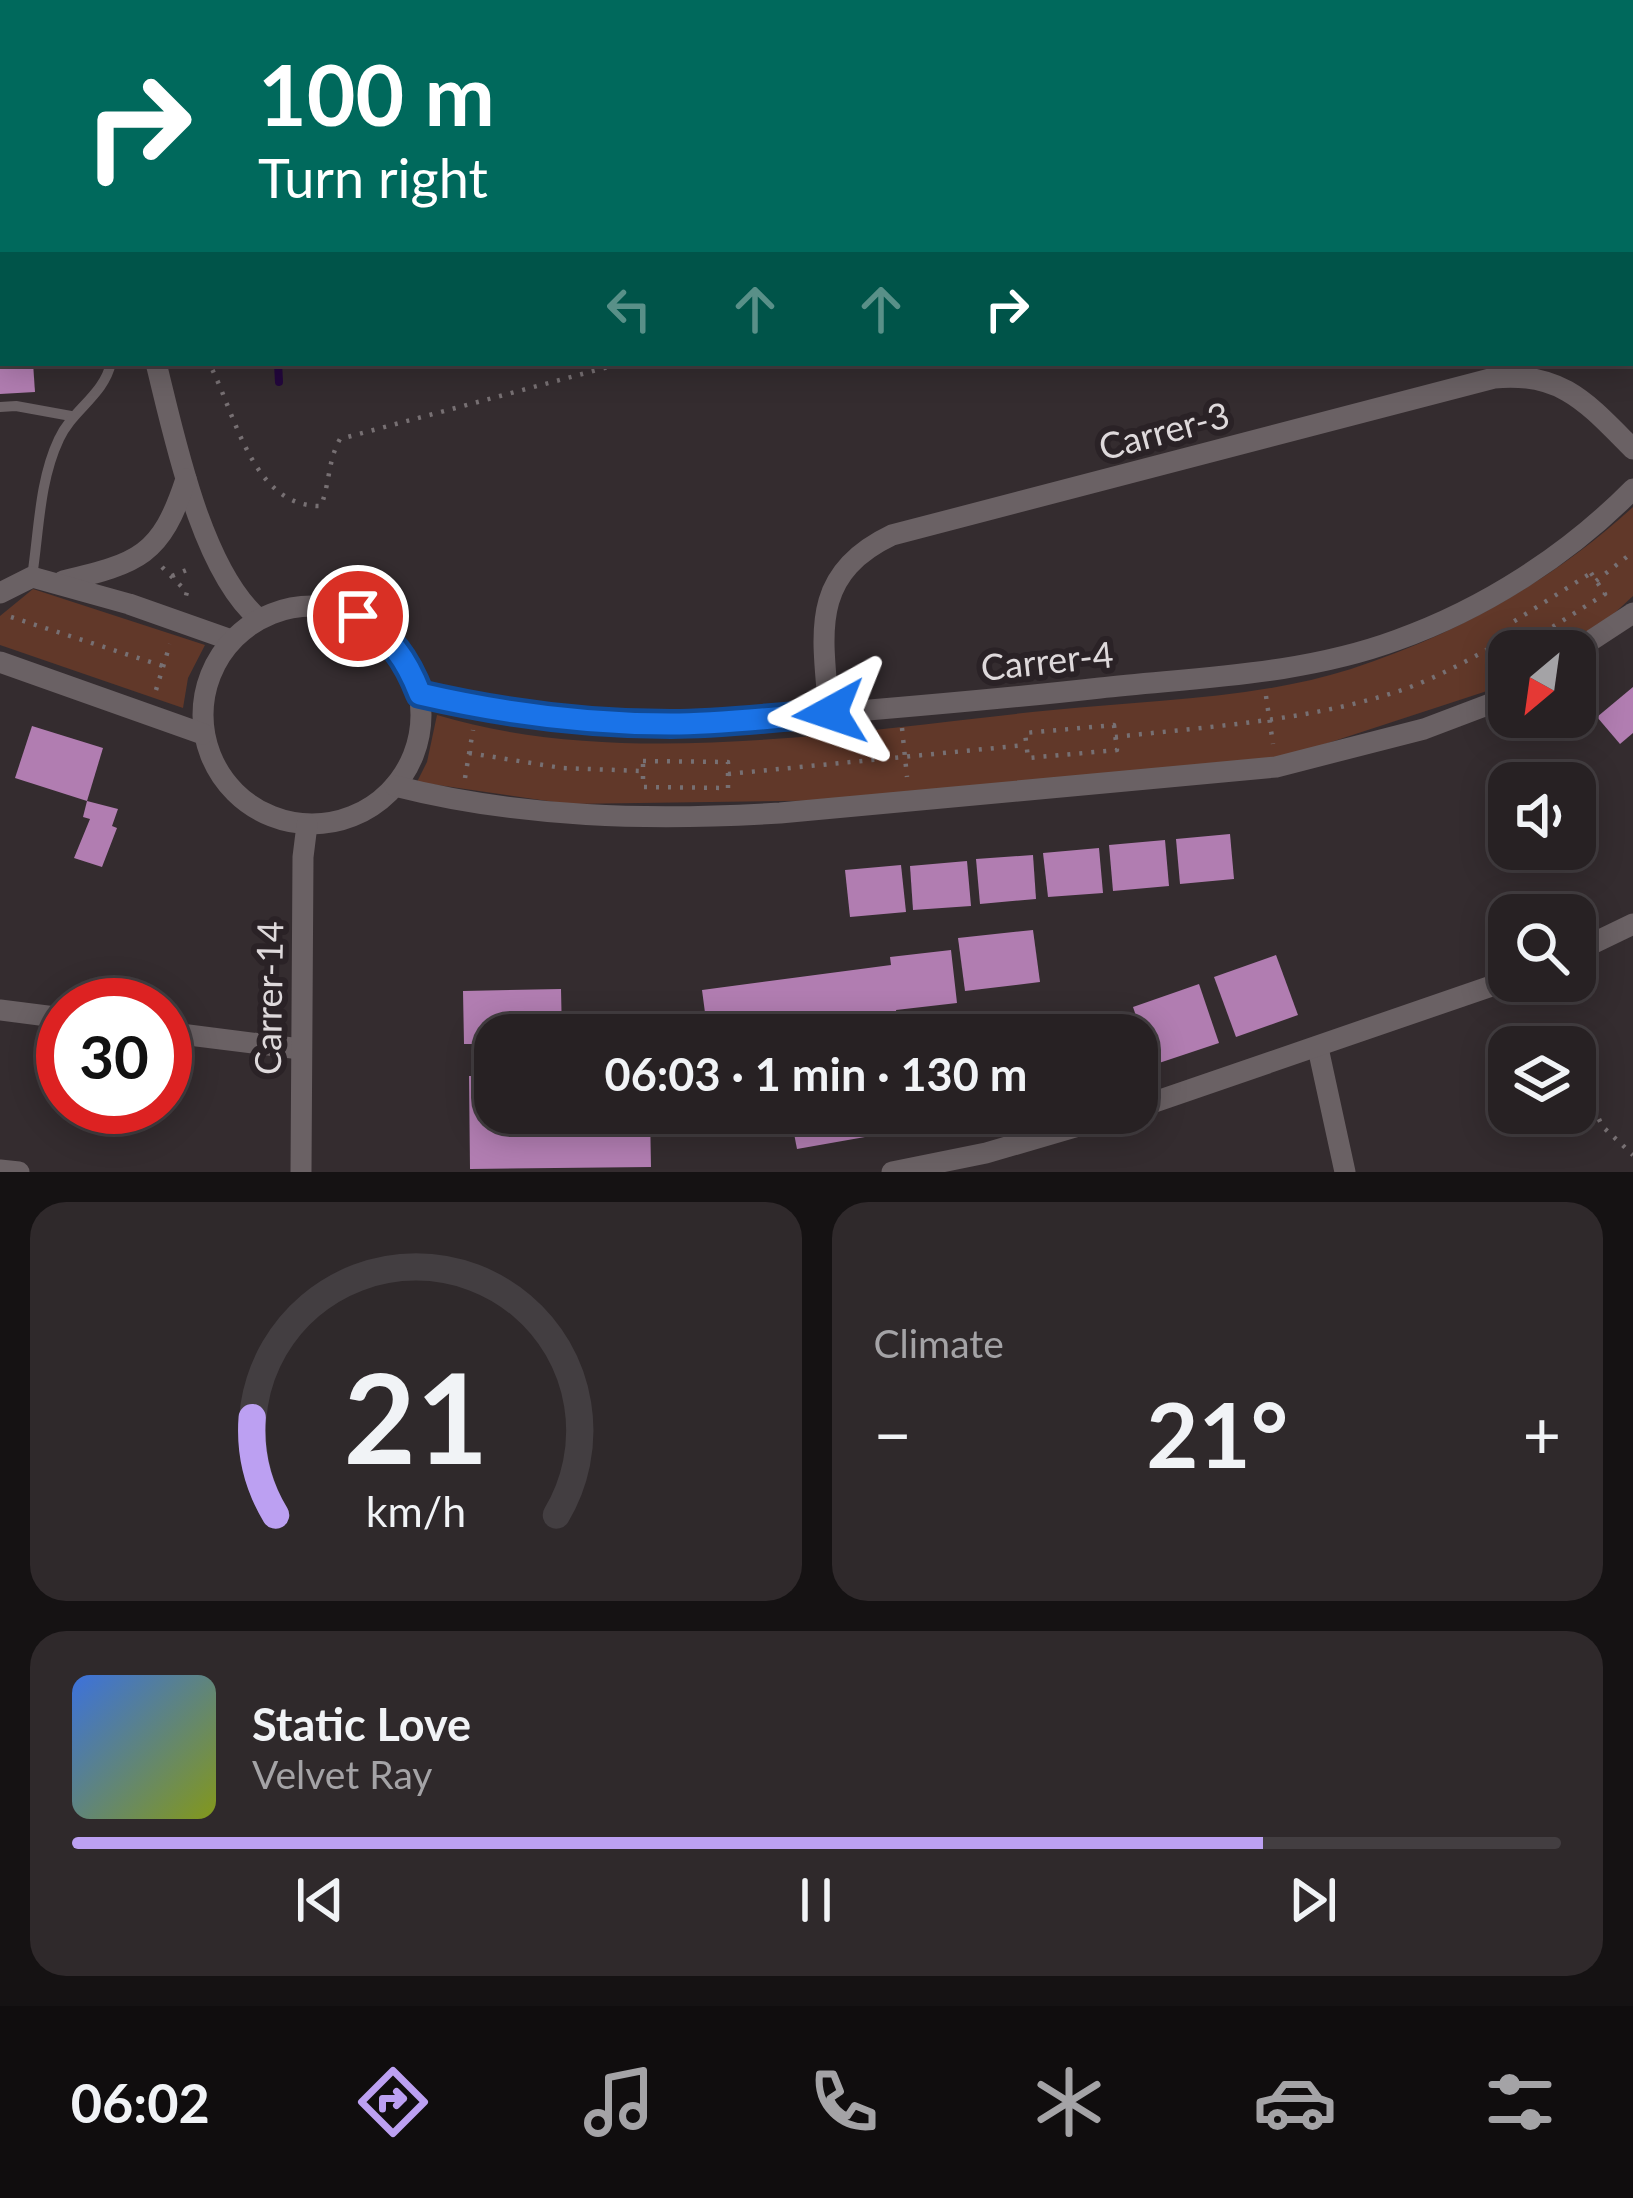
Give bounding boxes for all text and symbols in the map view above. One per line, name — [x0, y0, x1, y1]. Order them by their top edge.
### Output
text: 100 m — [258, 43, 495, 144]
icon: right — [60, 48, 216, 204]
text: Turn right — [258, 145, 488, 210]
icon: left — [596, 276, 662, 342]
icon: ahead — [722, 276, 788, 342]
icon: ahead — [848, 276, 914, 342]
icon: right — [974, 276, 1040, 342]
street label: Carrer-3 — [1094, 392, 1234, 469]
pin — [307, 565, 409, 667]
icon: arrive — [325, 583, 391, 649]
north arrow — [1488, 630, 1596, 738]
map controls — [1488, 630, 1596, 1134]
street label: Carrer-4 — [978, 631, 1115, 689]
position arrow — [767, 650, 893, 776]
button: sound — [1488, 762, 1596, 870]
button: search — [1488, 894, 1596, 1002]
street label: Carrer-14 — [245, 921, 291, 1075]
speed limit sign: 30 — [36, 978, 192, 1134]
button: layers — [1488, 1026, 1596, 1134]
text: 06:03 · 1 min · 130 m — [605, 1047, 1027, 1101]
text: Climate — [874, 1320, 1004, 1366]
text: 21 — [343, 1341, 488, 1491]
text: 21° — [1146, 1379, 1288, 1487]
text: − — [874, 1394, 912, 1473]
text: + — [1523, 1394, 1561, 1473]
text: km/h — [366, 1484, 466, 1535]
text: Static Love — [252, 1697, 471, 1751]
text: Velvet Ray — [252, 1751, 432, 1797]
icon: previous — [287, 1867, 353, 1933]
icon: pause — [783, 1867, 849, 1933]
icon: next — [1280, 1867, 1346, 1933]
icon: directions — [351, 2060, 435, 2144]
icon: music — [577, 2060, 661, 2144]
icon: phone — [802, 2060, 886, 2144]
icon: climate — [1027, 2060, 1111, 2144]
icon: car — [1253, 2060, 1337, 2144]
icon: filters — [1478, 2060, 1562, 2144]
text: 06:02 — [71, 2070, 210, 2135]

